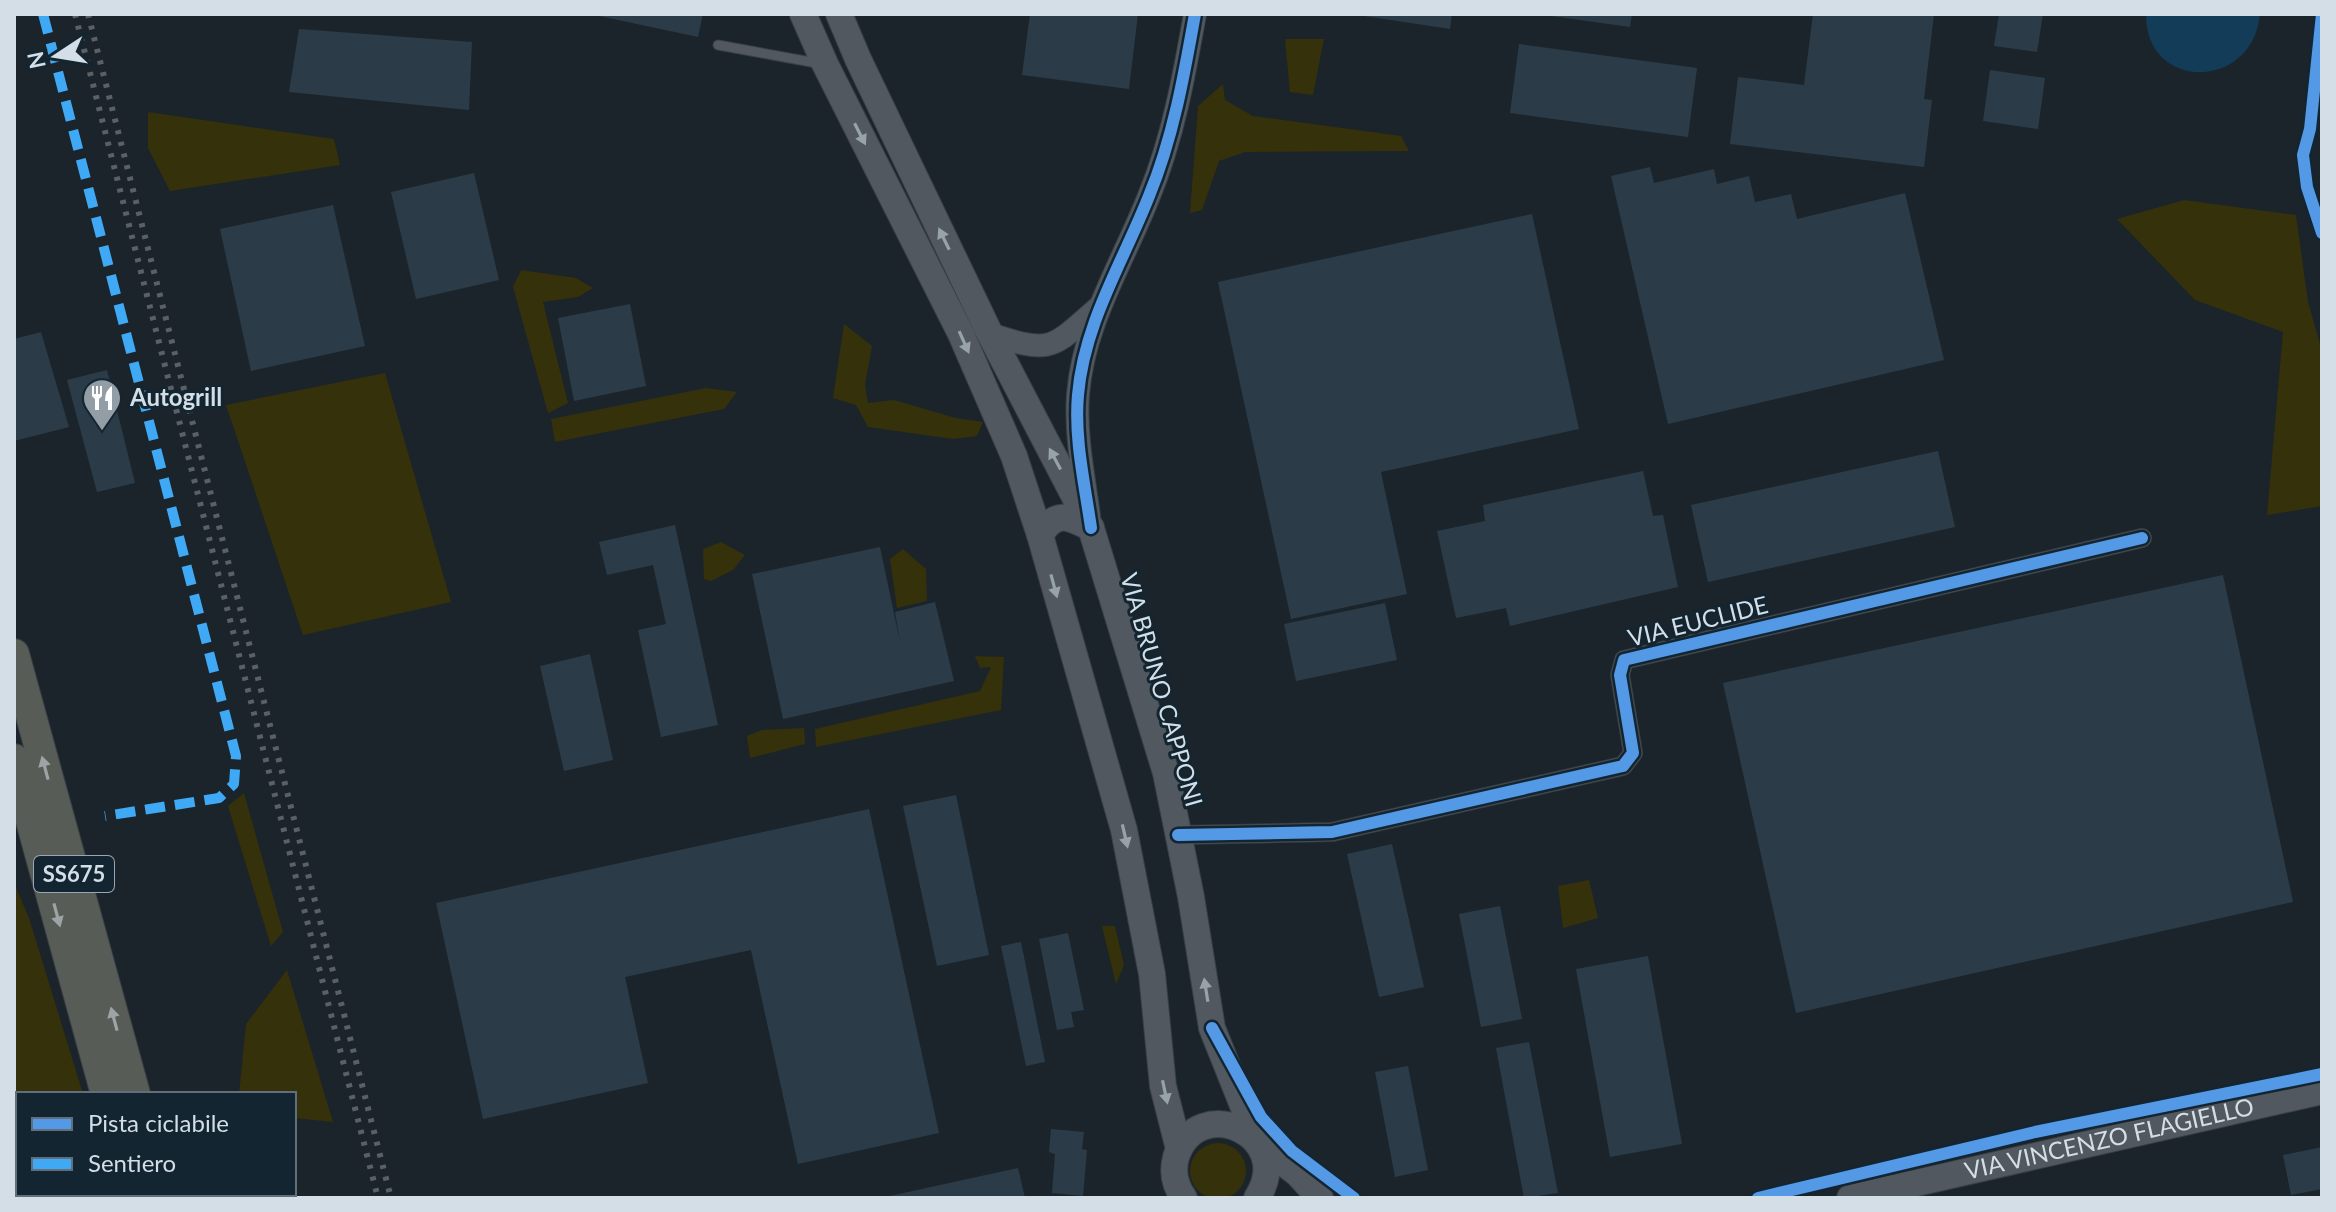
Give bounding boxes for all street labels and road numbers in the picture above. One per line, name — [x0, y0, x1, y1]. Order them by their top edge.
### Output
street label: VIA BRUNO CAPPONI — [1115, 569, 1210, 810]
street label: VIA EUCLIDE — [1625, 589, 1771, 652]
road number: SS675 — [34, 856, 114, 892]
street label: VIA VINCENZO FLAGIELLO — [1962, 1091, 2256, 1185]

